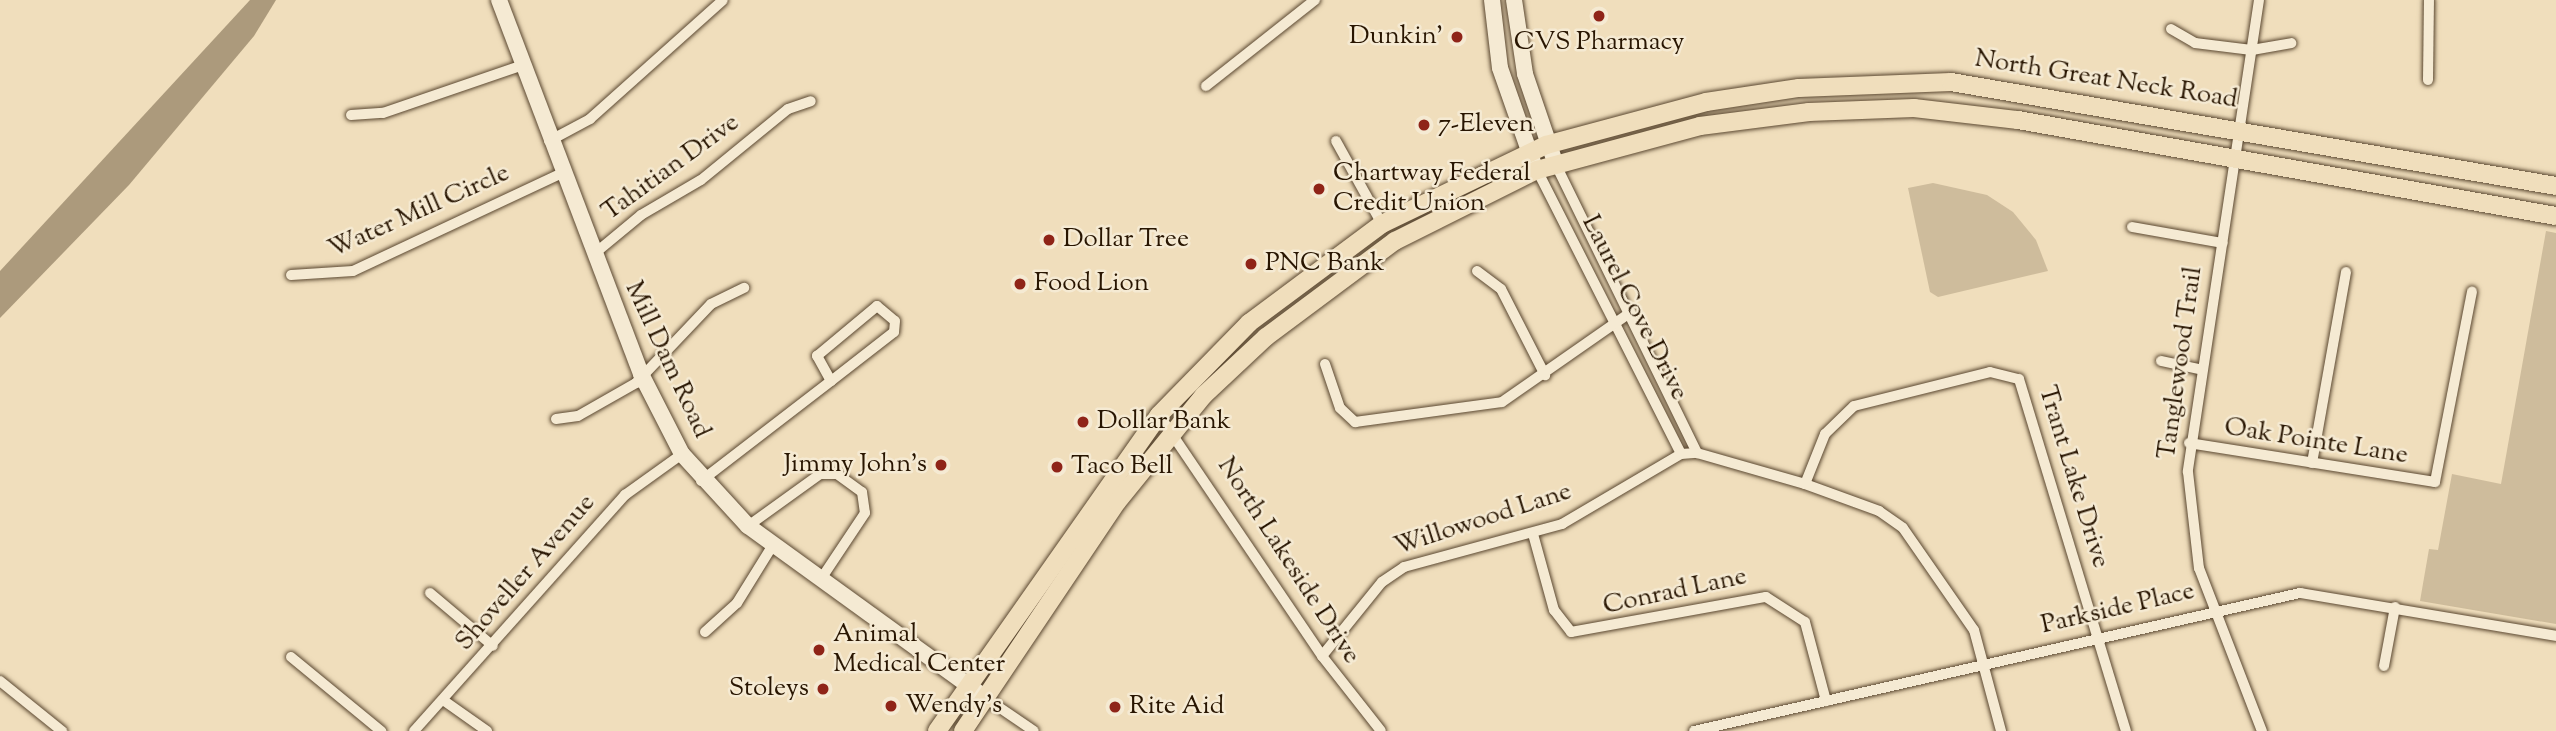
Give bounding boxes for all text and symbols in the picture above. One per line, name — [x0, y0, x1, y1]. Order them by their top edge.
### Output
marker: CVS Pharmacy — [1591, 8, 1607, 24]
place label: Dunkin' — [1349, 21, 1443, 53]
place label: CVS Pharmacy — [1514, 27, 1684, 59]
marker: Dunkin' — [1449, 29, 1465, 45]
street label: North Great Neck Road — [1972, 44, 2240, 116]
street label: Tahitian Drive — [596, 108, 746, 228]
place label: 7-Eleven — [1438, 109, 1534, 141]
marker: 7-Eleven — [1416, 117, 1432, 133]
street label: Water Mill Circle — [324, 158, 514, 266]
place label: Chartway Federal Credit Union — [1333, 158, 1531, 220]
marker: Chartway Federal Credit Union — [1311, 181, 1327, 197]
street label: Laurel Cove Drive — [1574, 210, 1694, 406]
place label: Dollar Tree — [1063, 224, 1189, 256]
marker: Dollar Tree — [1041, 232, 1057, 248]
place label: PNC Bank — [1265, 248, 1384, 280]
marker: PNC Bank — [1243, 256, 1259, 272]
street label: Tanglewood Trail — [2152, 265, 2210, 461]
place label: Food Lion — [1034, 268, 1149, 300]
marker: Food Lion — [1012, 276, 1028, 292]
street label: Mill Dam Road — [617, 277, 717, 443]
street label: Trant Lake Drive — [2030, 382, 2116, 572]
place label: Dollar Bank — [1097, 406, 1231, 438]
street label: Oak Pointe Lane — [2222, 412, 2410, 472]
marker: Dollar Bank — [1075, 414, 1091, 430]
place label: Jimmy John's — [784, 449, 927, 481]
place label: Taco Bell — [1071, 451, 1173, 483]
street label: North Lakeside Drive — [1210, 452, 1366, 670]
marker: Jimmy John's — [933, 457, 949, 473]
marker: Taco Bell — [1049, 459, 1065, 475]
street label: Willowood Lane — [1390, 477, 1576, 563]
street label: Shoveller Avenue — [450, 488, 602, 658]
street label: Conrad Lane — [1600, 562, 1750, 622]
street label: Parkside Place — [2038, 576, 2198, 642]
place label: Animal Medical Center — [833, 619, 1005, 680]
marker: Animal Medical Center — [811, 642, 827, 658]
place label: Stoleys — [729, 673, 809, 705]
marker: Stoleys — [815, 681, 831, 697]
place label: Wendy's — [905, 690, 1002, 722]
place label: Rite Aid — [1129, 691, 1225, 723]
marker: Wendy's — [883, 698, 899, 714]
marker: Rite Aid — [1107, 699, 1123, 715]

